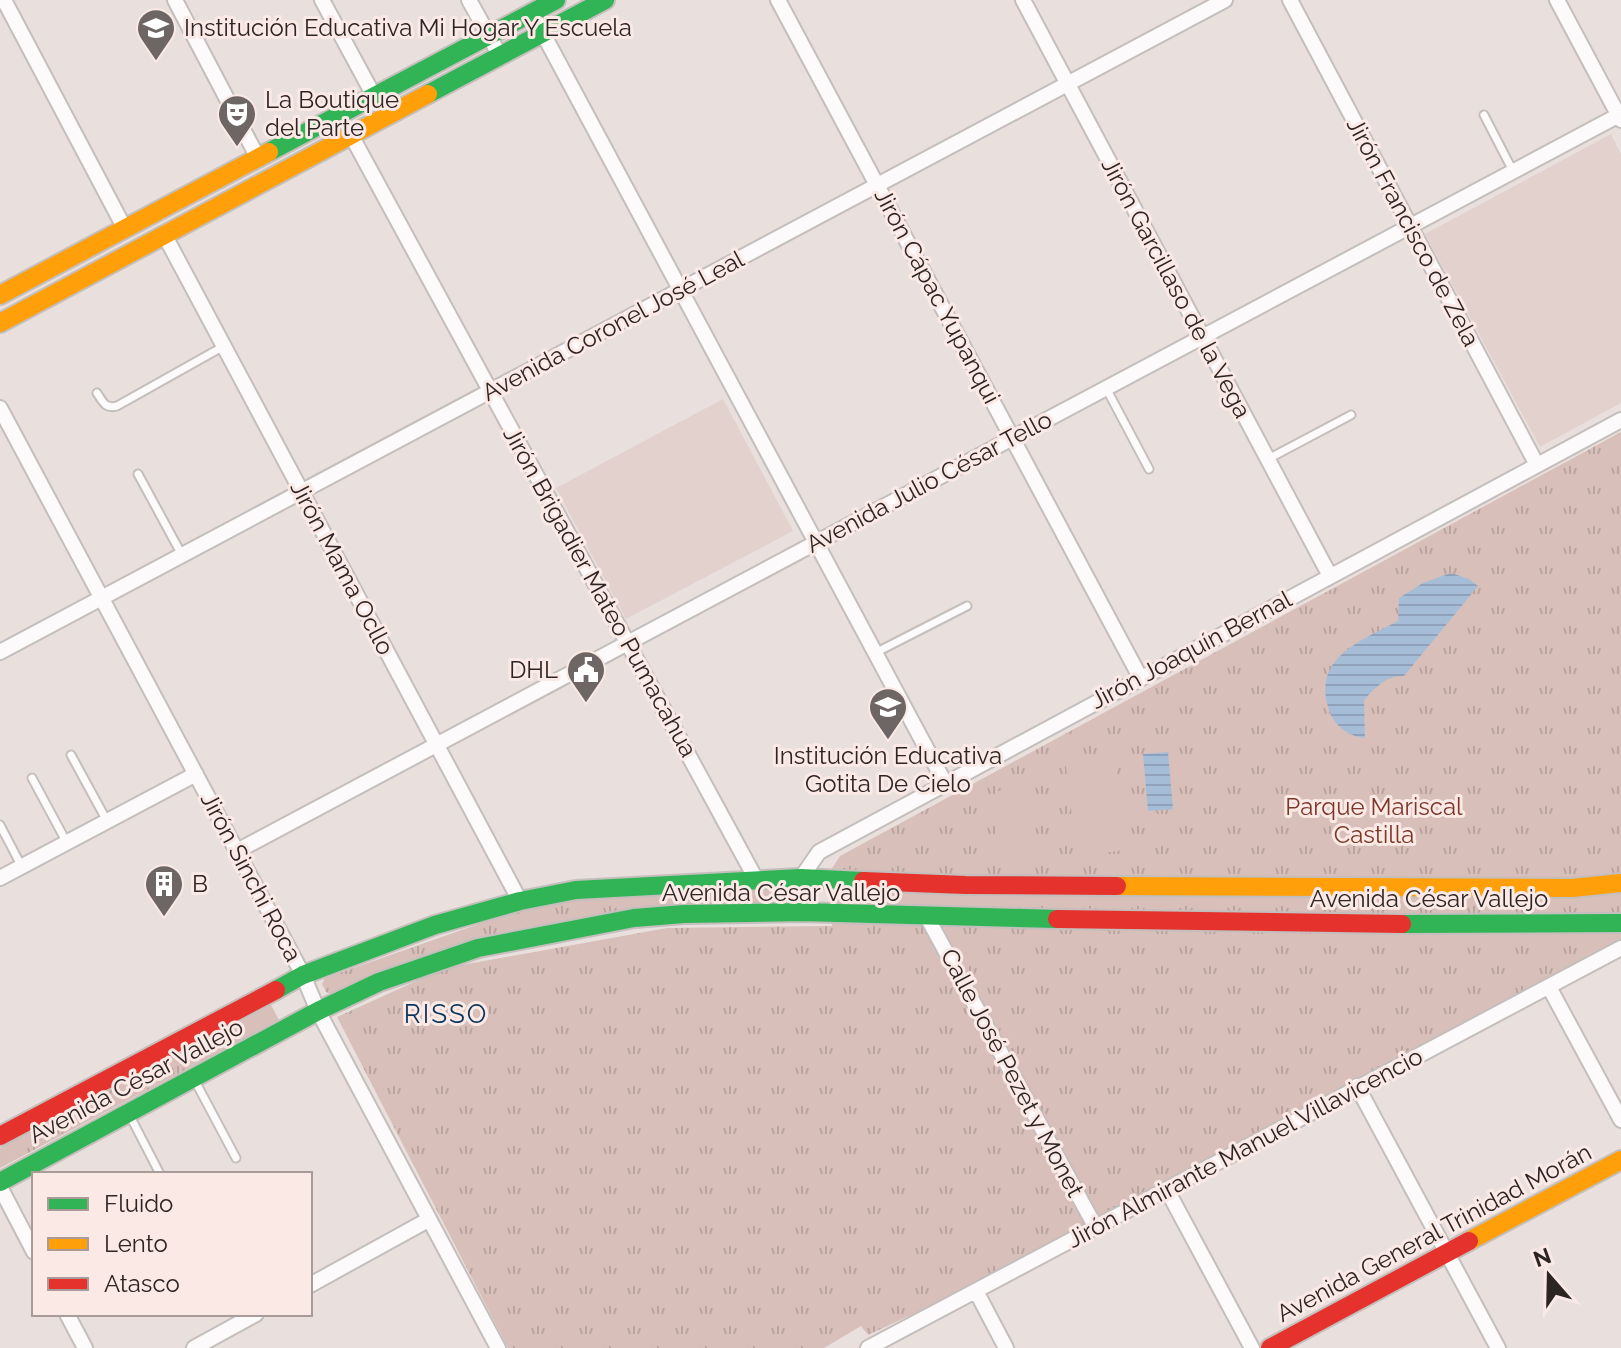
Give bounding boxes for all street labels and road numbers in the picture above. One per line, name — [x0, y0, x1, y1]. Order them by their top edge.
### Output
street label: Jirón Francisco de Zela — [1341, 112, 1486, 351]
street label: Jirón Garcillaso de la Vega — [1095, 153, 1258, 423]
street label: Jirón Cápac Yupanqui — [868, 183, 1007, 408]
street label: Avenida Coronel José Leal — [477, 244, 749, 407]
street label: Avenida Julio César Tello — [801, 404, 1057, 559]
street label: Jirón Brigadier Mateo Pumacahua — [497, 422, 704, 762]
street label: Jirón Mama Ocllo — [284, 476, 401, 660]
street label: Jirón Joaquín Bernal — [1085, 584, 1297, 715]
street label: Jirón Sinchi Roca — [195, 787, 308, 966]
street label: Avenida César Vallejo — [662, 878, 900, 907]
street label: Avenida César Vallejo — [1310, 884, 1548, 913]
street label: Calle José Pezet y Monet — [935, 944, 1090, 1202]
street label: Avenida César Vallejo — [24, 1012, 248, 1149]
street label: Jirón Almirante Manuel Villavicencio — [1062, 1041, 1427, 1254]
street label: Avenida General Trinidad Morán — [1271, 1137, 1596, 1328]

